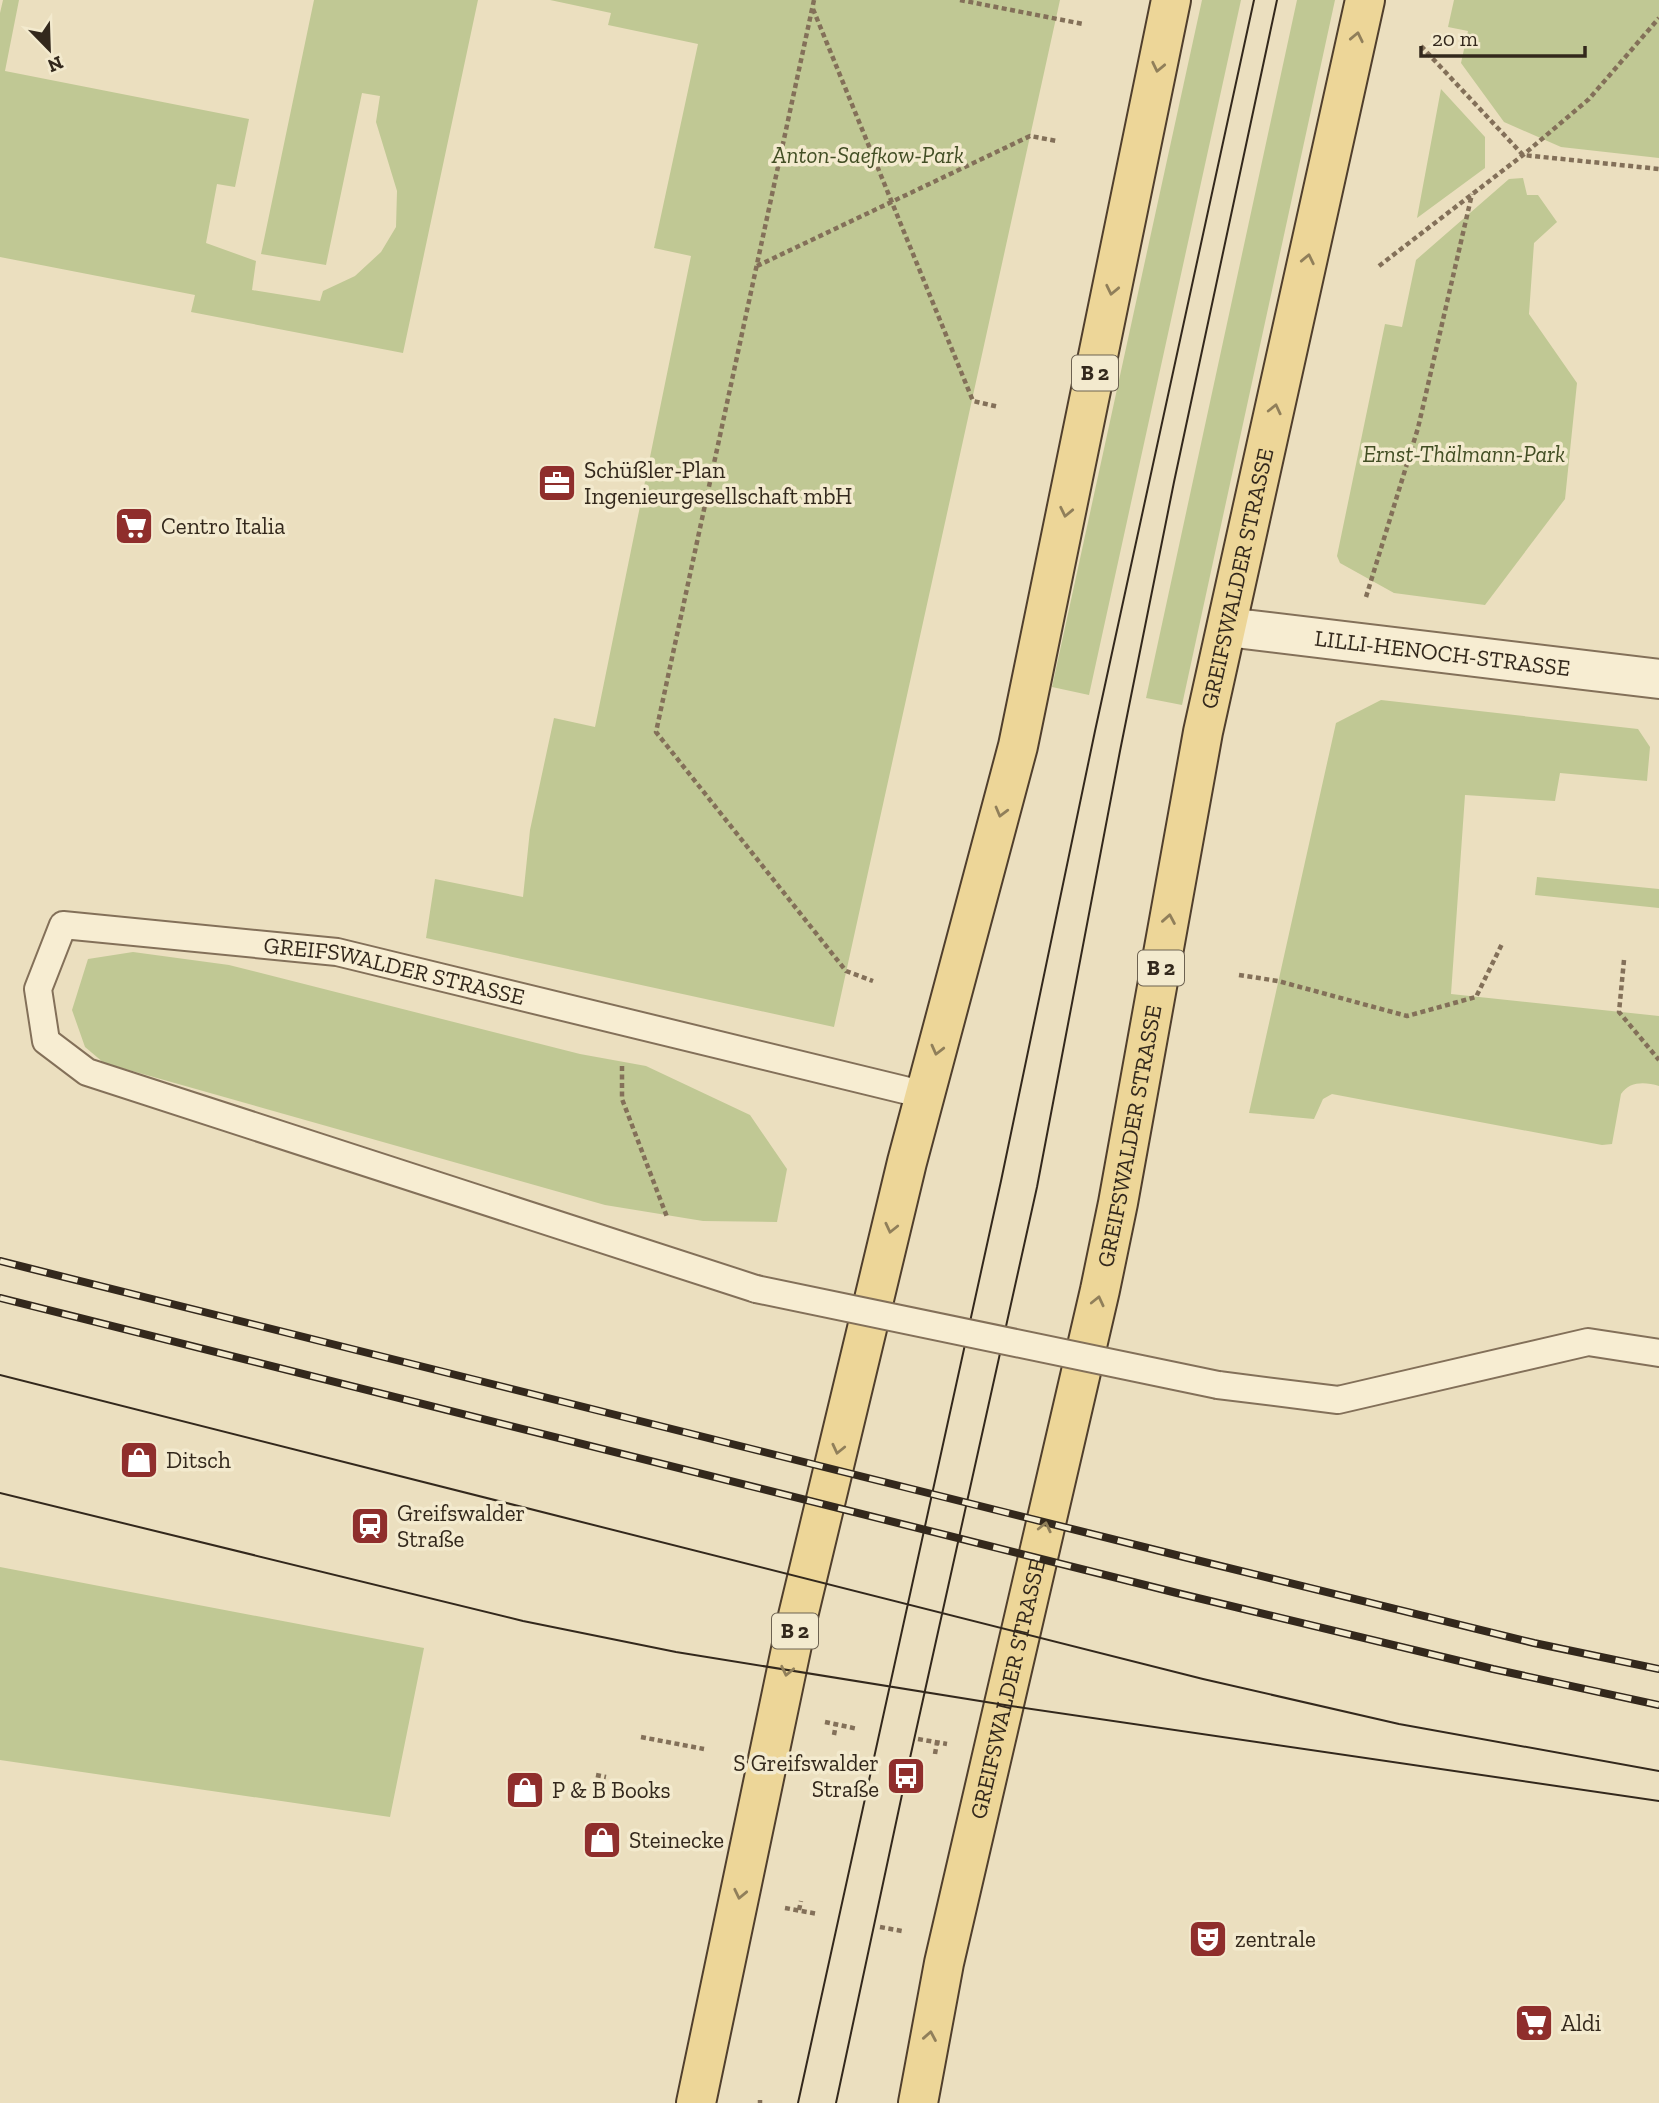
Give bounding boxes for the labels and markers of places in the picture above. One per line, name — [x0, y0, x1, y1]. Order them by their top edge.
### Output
place label: Schüßler-Plan Ingenieurgesellschaft mbH — [584, 456, 852, 510]
office icon: Schüßler-Plan Ingenieurgesellschaft mbH — [536, 462, 578, 504]
supermarket icon: Centro Italia — [113, 505, 155, 547]
place label: Centro Italia — [161, 512, 285, 540]
shop icon: Ditsch — [118, 1439, 160, 1481]
place label: Ditsch — [166, 1446, 231, 1474]
place label: Greifswalder Straße — [397, 1499, 525, 1553]
station icon: Greifswalder Straße — [349, 1505, 391, 1547]
place label: S Greifswalder Straße — [733, 1749, 879, 1803]
bus stop icon: S Greifswalder Straße — [885, 1755, 927, 1797]
shop icon: P & B Books — [504, 1769, 546, 1811]
place label: P & B Books — [552, 1776, 671, 1804]
shop icon: Steinecke — [581, 1819, 623, 1861]
place label: Steinecke — [629, 1826, 724, 1854]
theatre icon: zentrale — [1187, 1918, 1229, 1960]
place label: zentrale — [1235, 1925, 1316, 1953]
supermarket icon: Aldi — [1513, 2002, 1555, 2044]
place label: Aldi — [1561, 2009, 1601, 2037]

